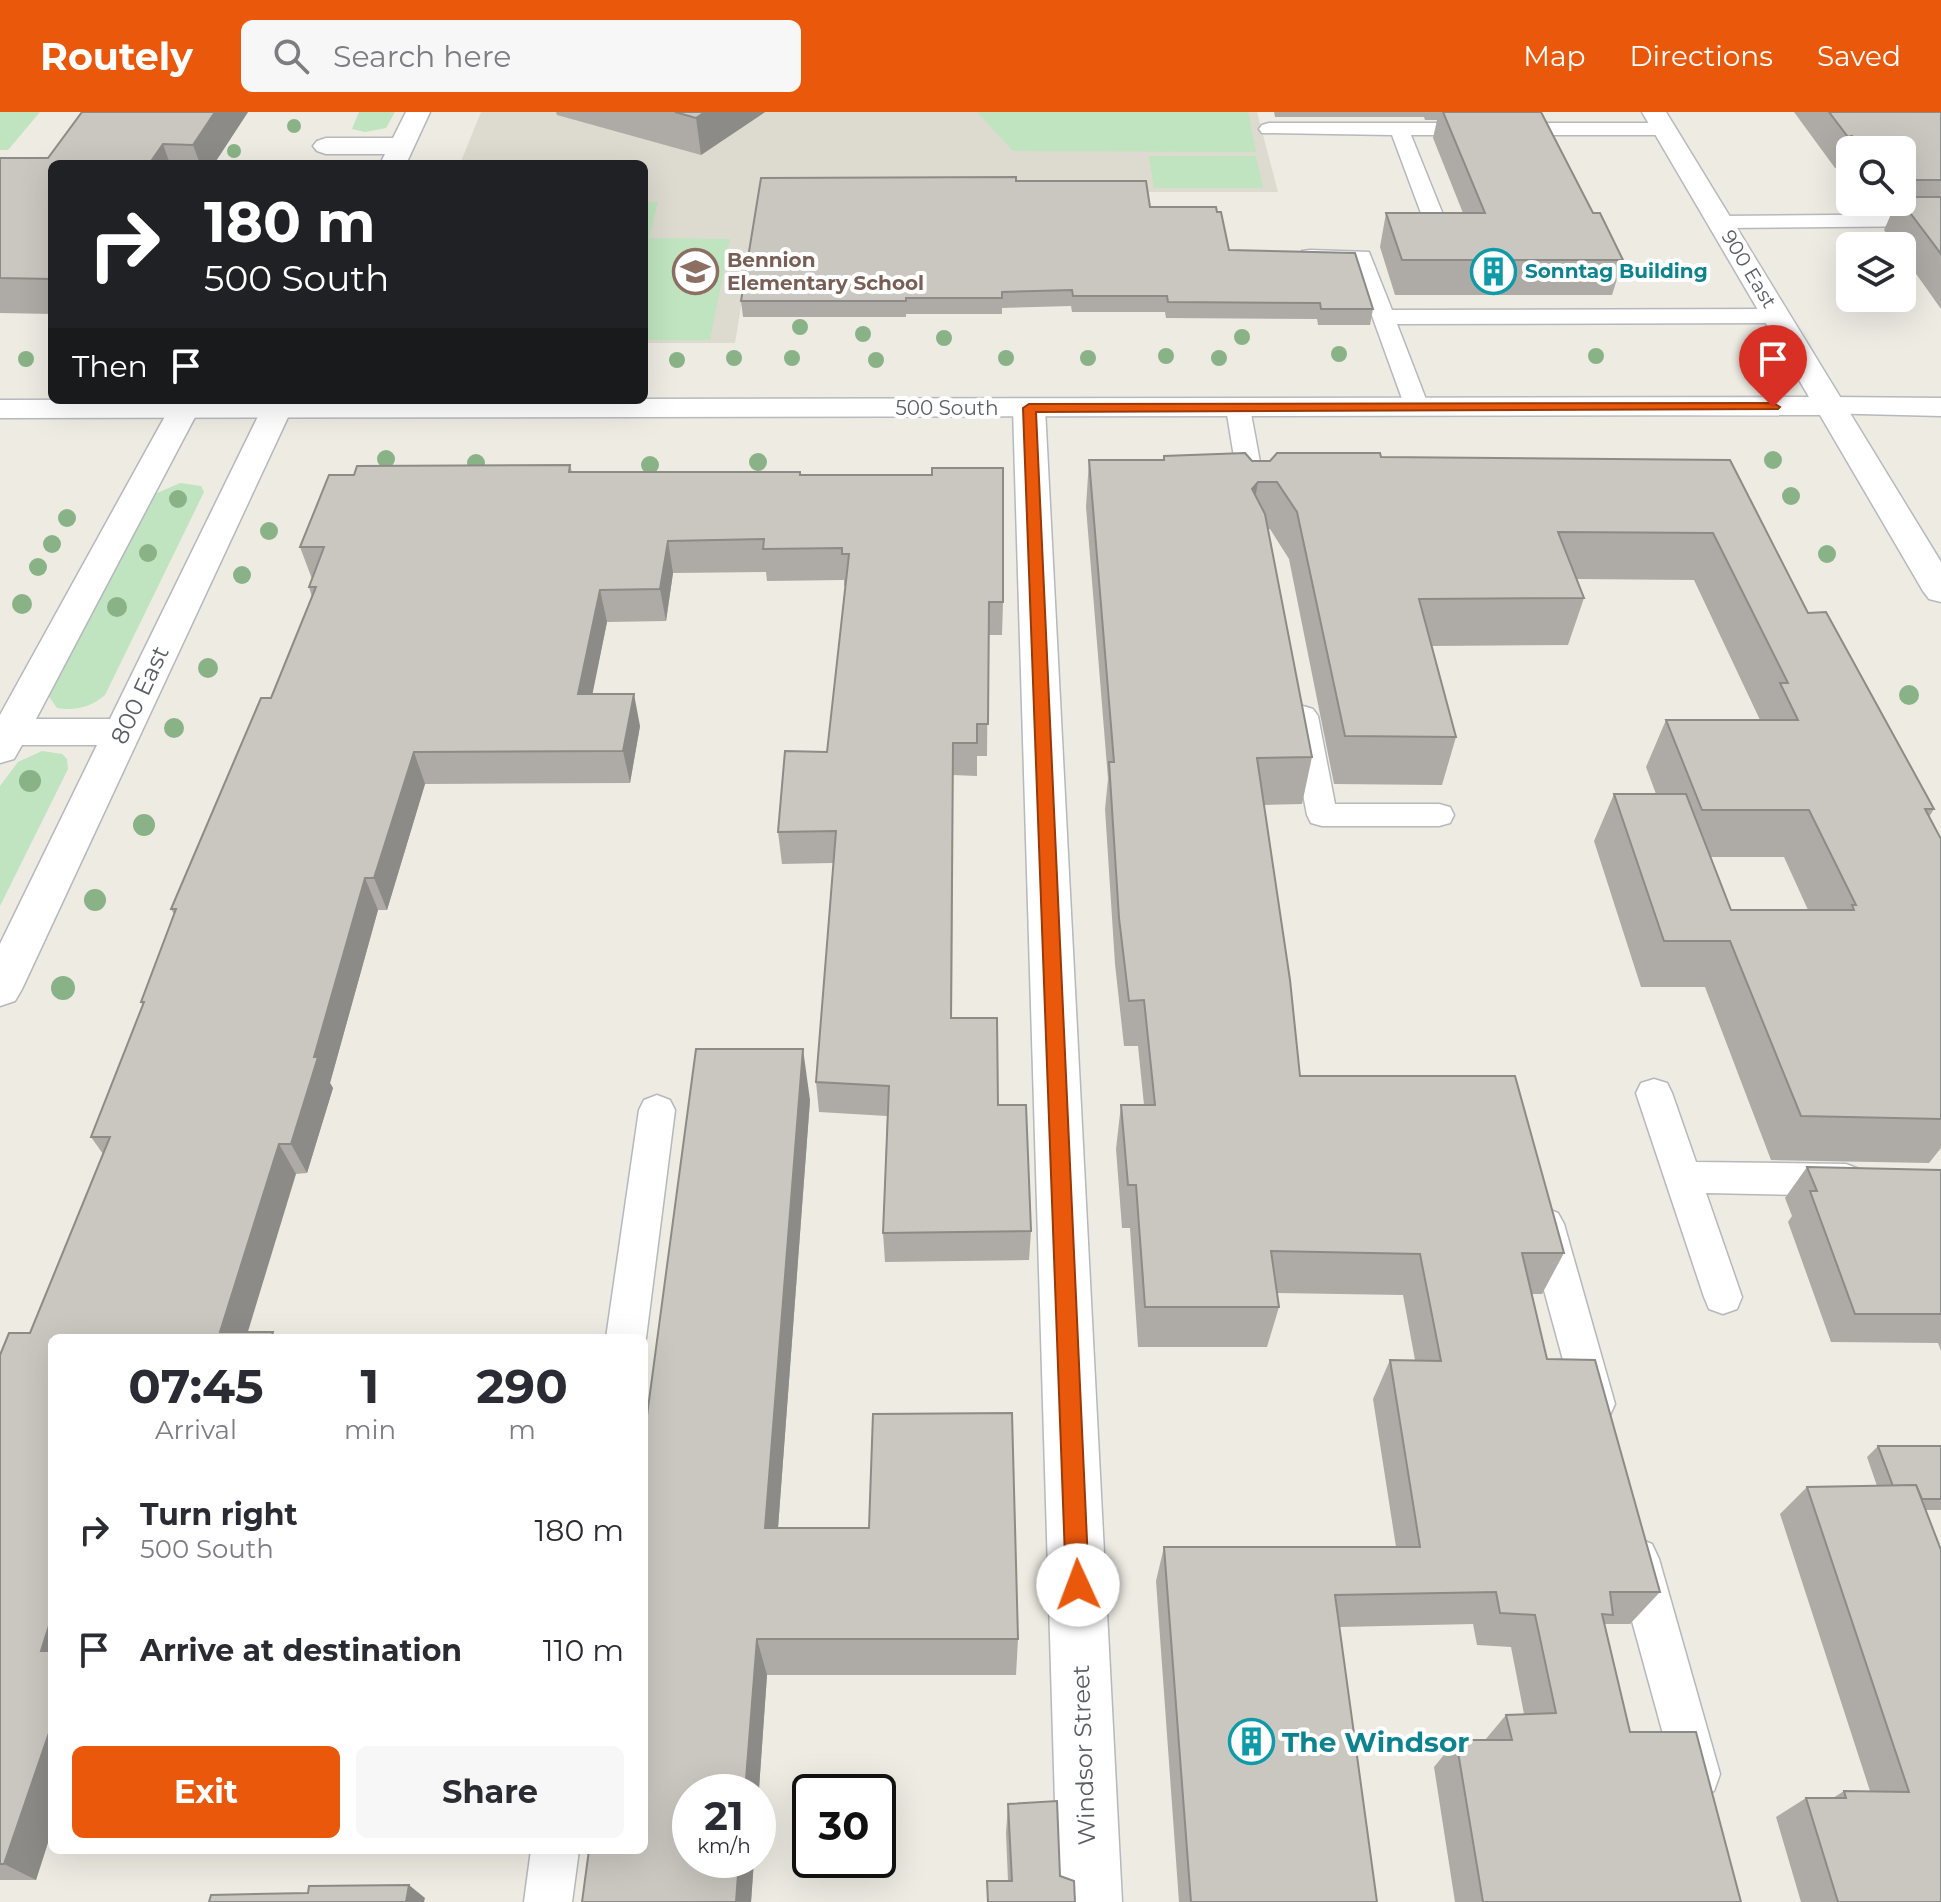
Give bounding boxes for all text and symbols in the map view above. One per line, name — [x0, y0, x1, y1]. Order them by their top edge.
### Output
search box — [241, 20, 801, 92]
text: Routely — [40, 33, 193, 80]
icon: search — [269, 34, 313, 78]
text: Search here — [333, 38, 511, 75]
text: Map — [1523, 39, 1585, 73]
text: Directions — [1629, 39, 1773, 73]
text: Saved — [1817, 39, 1901, 73]
map controls — [1836, 136, 1916, 312]
button: search — [1836, 136, 1916, 216]
text: 180 m — [204, 188, 376, 256]
icon: right — [72, 192, 176, 296]
street label: 900 East — [1716, 226, 1782, 312]
button: layers — [1836, 232, 1916, 312]
school or university icon: Bennion Elementary School — [672, 247, 720, 295]
building icon: Sonntag Building — [1470, 247, 1518, 295]
place label: Bennion Elementary School — [727, 248, 924, 295]
text: 500 South — [204, 256, 389, 300]
place label: Sonntag Building — [1525, 259, 1708, 283]
pin — [1739, 325, 1807, 407]
icon: arrive — [1751, 337, 1795, 381]
icon: arrive — [164, 344, 208, 388]
text: Then — [72, 348, 148, 385]
street label: 500 South — [896, 396, 998, 420]
street label: 800 East — [104, 641, 175, 748]
text: 07:45 — [128, 1357, 264, 1415]
text: 1 — [361, 1357, 379, 1415]
text: 290 — [476, 1357, 568, 1415]
text: Arrival — [155, 1414, 237, 1446]
text: min — [344, 1414, 396, 1446]
text: m — [508, 1414, 536, 1446]
text: Turn right — [140, 1496, 297, 1533]
icon: right — [72, 1508, 116, 1552]
text: 180 m — [534, 1512, 624, 1549]
text: 500 South — [140, 1533, 274, 1565]
position arrow — [1036, 1543, 1120, 1627]
icon: arrive — [72, 1628, 116, 1672]
text: Arrive at destination — [140, 1632, 462, 1669]
text: 110 m — [543, 1632, 624, 1669]
street label: Windsor Street — [1066, 1664, 1101, 1846]
building icon: The Windsor — [1227, 1718, 1275, 1766]
place label: The Windsor — [1282, 1725, 1469, 1759]
button: Exit — [72, 1746, 340, 1838]
button: Share — [356, 1746, 624, 1838]
speed limit sign: 30 — [792, 1774, 896, 1878]
text: 21 — [704, 1791, 744, 1840]
text: km/h — [697, 1834, 751, 1858]

